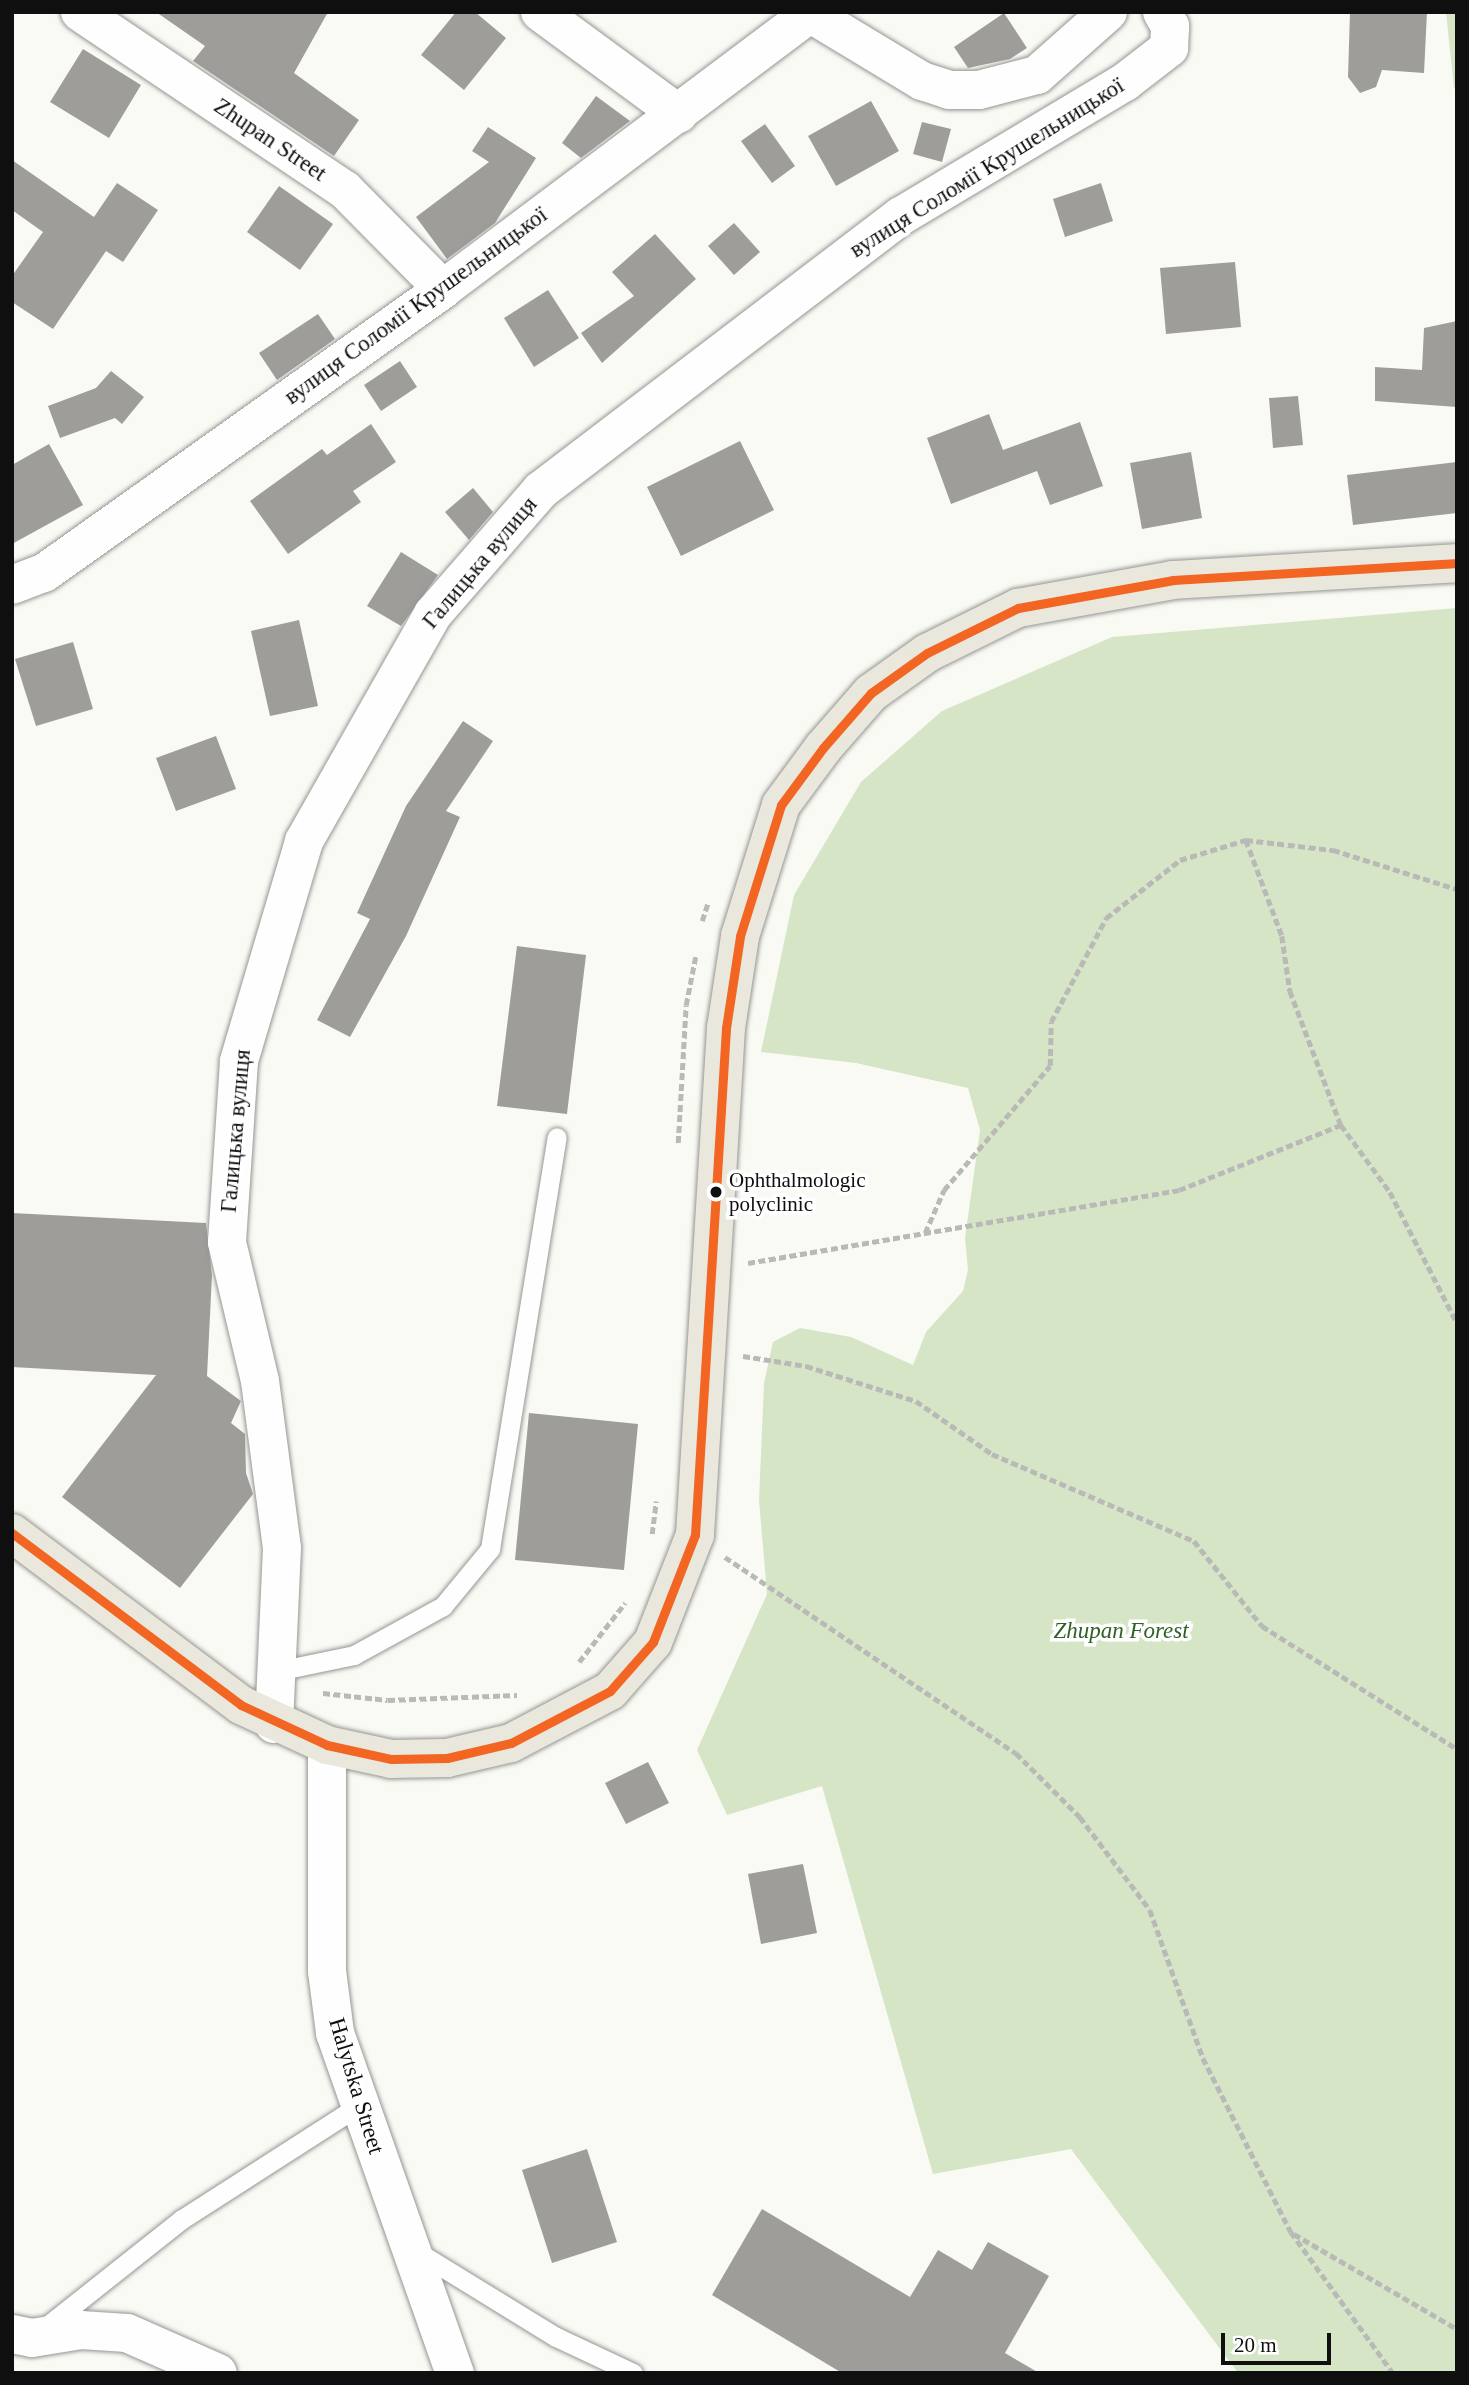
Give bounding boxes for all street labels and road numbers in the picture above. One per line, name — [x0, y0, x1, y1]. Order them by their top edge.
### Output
street label: вулиця Соломії Крушельницької — [845, 72, 1129, 264]
street label: Zhupan Street — [209, 92, 331, 188]
street label: вулиця Соломії Крушельницької — [279, 201, 553, 411]
street label: Галицька вулиця — [417, 491, 543, 635]
street label: Галицька вулиця — [215, 1048, 257, 1214]
street label: Halytska Street — [322, 2014, 390, 2158]

